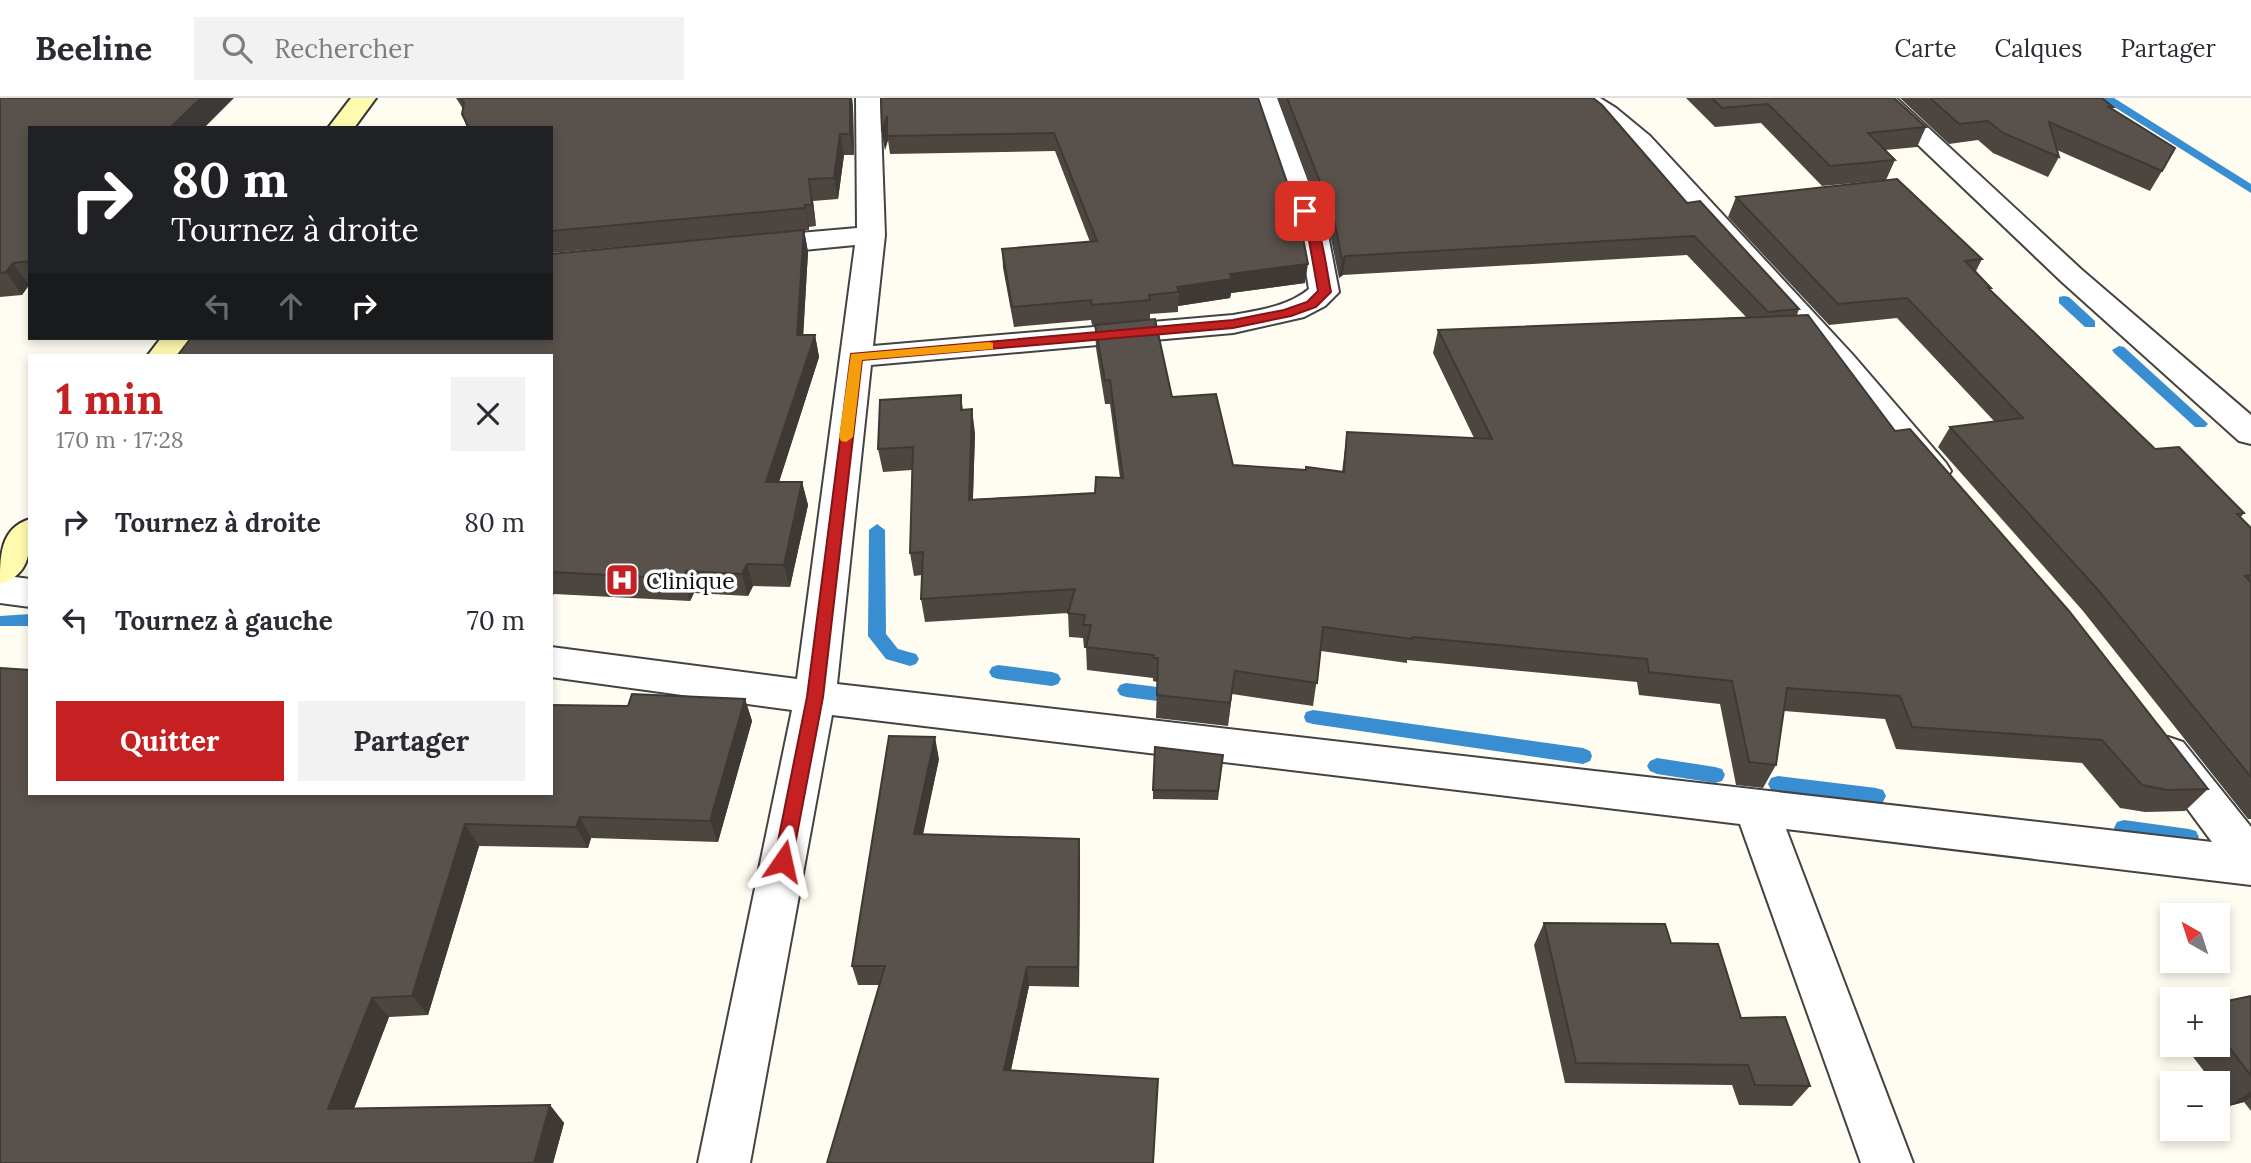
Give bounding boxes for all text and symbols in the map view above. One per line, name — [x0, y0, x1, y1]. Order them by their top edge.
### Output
search box — [194, 17, 684, 80]
text: Beeline — [35, 27, 152, 69]
icon: search — [218, 29, 256, 67]
text: Rechercher — [274, 32, 414, 65]
text: Carte — [1894, 33, 1956, 64]
text: Calques — [1994, 33, 2082, 64]
text: Partager — [2120, 33, 2216, 64]
text: 80 m — [171, 148, 288, 210]
icon: right — [56, 154, 147, 245]
pin — [1275, 181, 1335, 241]
icon: arrive — [1286, 192, 1324, 230]
text: Tournez à droite — [171, 209, 419, 250]
icon: left — [199, 287, 237, 325]
icon: ahead — [272, 287, 310, 325]
icon: right — [345, 287, 383, 325]
text: 1 min — [56, 372, 163, 426]
button: close — [451, 377, 525, 451]
text: 170 m · 17:28 — [56, 425, 184, 454]
icon: right — [56, 503, 94, 541]
text: Tournez à droite — [115, 506, 321, 539]
text: 80 m — [464, 506, 525, 539]
hospital icon: Clinique — [603, 561, 641, 599]
place label: Clinique — [646, 566, 735, 595]
icon: left — [56, 601, 94, 639]
text: Tournez à gauche — [115, 604, 333, 637]
text: 70 m — [467, 604, 525, 637]
button: Quitter — [56, 701, 284, 781]
button: Partager — [298, 701, 525, 781]
position arrow — [746, 824, 820, 898]
north arrow — [2160, 903, 2230, 973]
map controls — [2160, 903, 2230, 1141]
button: + — [2160, 987, 2230, 1057]
button: − — [2160, 1071, 2230, 1141]

